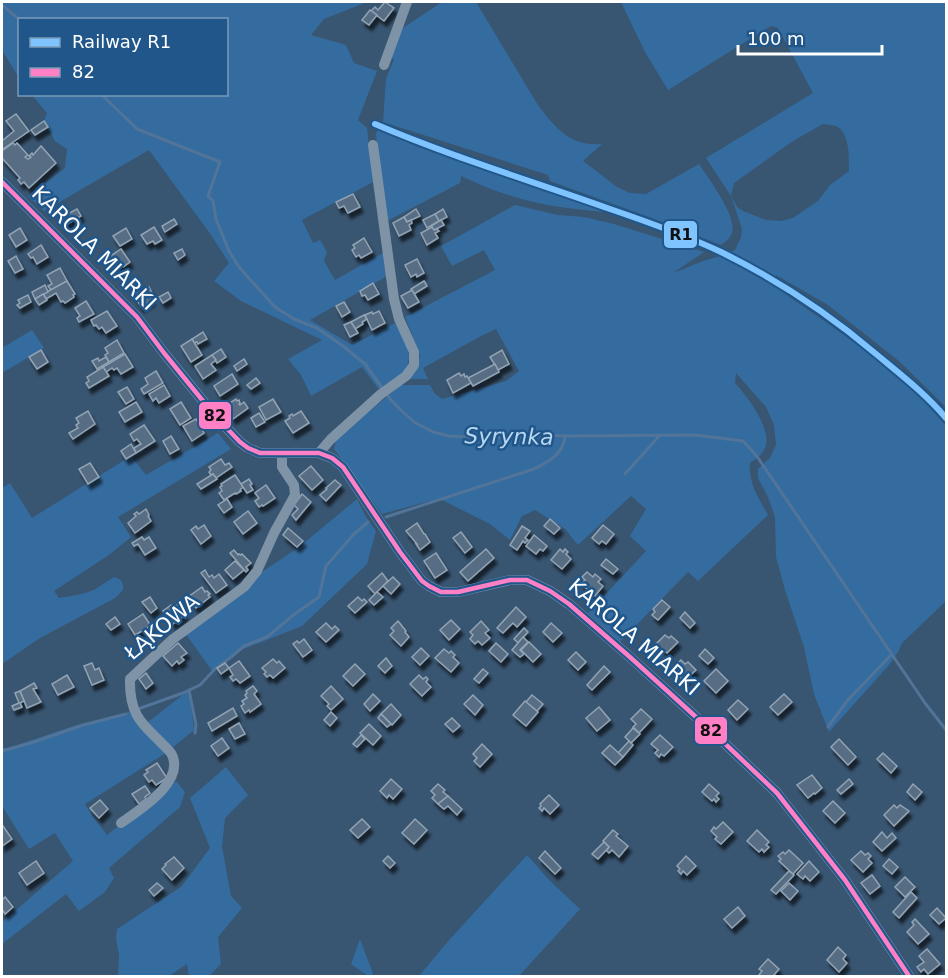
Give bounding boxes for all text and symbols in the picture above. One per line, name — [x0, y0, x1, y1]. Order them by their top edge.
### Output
legend — [18, 18, 228, 96]
scale bar — [738, 18, 882, 56]
text: 100 m — [747, 28, 805, 49]
text: Railway R1 — [72, 31, 171, 52]
text: 82 — [72, 61, 95, 82]
street label: KAROLA MIARKI — [27, 181, 161, 315]
line badge: R1 — [663, 220, 698, 249]
text: R1 — [669, 225, 693, 244]
line badge: 82 — [198, 401, 232, 430]
text: 82 — [204, 406, 226, 425]
water label: Syrynka — [464, 423, 554, 450]
street label: KAROLA MIARKI — [564, 574, 704, 700]
street label: ŁĄKOWA — [119, 589, 204, 666]
line badge: 82 — [694, 716, 728, 745]
text: 82 — [700, 721, 722, 740]

